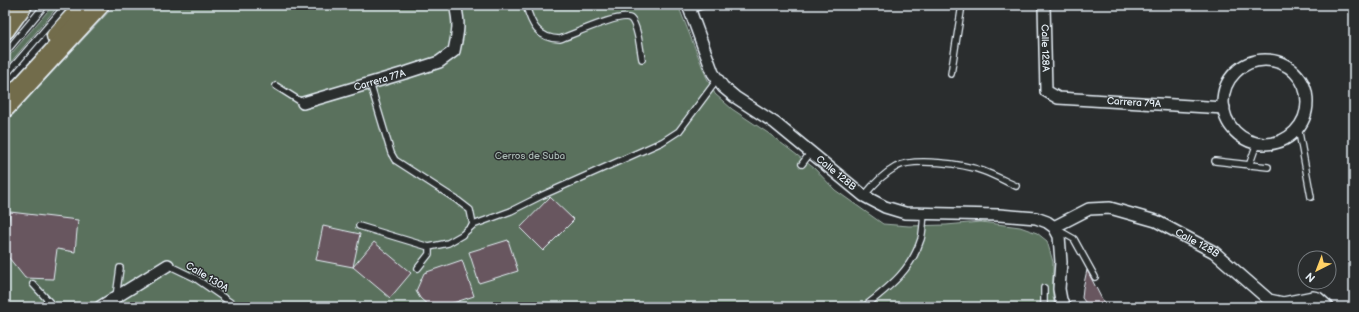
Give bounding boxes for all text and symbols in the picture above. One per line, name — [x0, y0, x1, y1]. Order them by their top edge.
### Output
street label: Calle 128A — [1038, 24, 1052, 73]
street label: Carrera 77A — [352, 67, 408, 94]
street label: Carrera 79A — [1107, 95, 1162, 110]
park label: Cerros de Suba — [495, 150, 566, 162]
street label: Calle 128B — [814, 153, 859, 193]
street label: Calle 128B — [1173, 226, 1222, 260]
north arrow — [1297, 250, 1337, 290]
street label: Calle 130A — [183, 260, 231, 295]
text: N — [1303, 269, 1318, 285]

